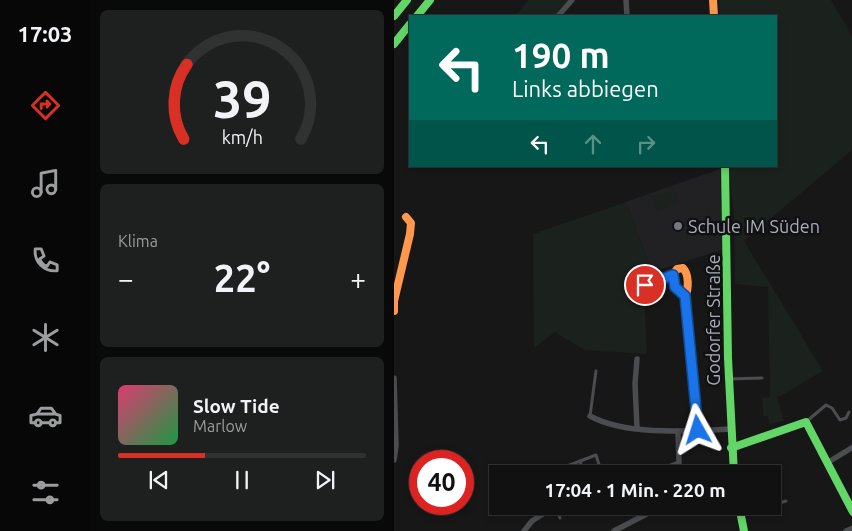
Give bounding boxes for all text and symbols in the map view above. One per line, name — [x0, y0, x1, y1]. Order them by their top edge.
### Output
text: 17:03 — [17, 21, 73, 46]
icon: left — [429, 35, 494, 100]
text: 190 m — [512, 35, 610, 75]
text: 39 — [213, 70, 271, 128]
text: Links abbiegen — [512, 76, 659, 101]
icon: directions — [28, 88, 63, 123]
text: km/h — [221, 127, 263, 147]
icon: left — [526, 130, 554, 158]
icon: ahead — [579, 130, 607, 158]
icon: right — [632, 130, 660, 158]
icon: music — [28, 166, 63, 201]
place label: Schule IM Süden — [688, 216, 820, 236]
marker: Schule IM Süden — [672, 220, 684, 232]
text: Klima — [118, 232, 158, 250]
icon: phone — [28, 243, 63, 278]
street label: Godorfer Straße — [703, 254, 723, 386]
text: 22° — [214, 257, 270, 299]
text: − — [118, 263, 134, 294]
text: + — [350, 263, 366, 294]
pin — [624, 264, 666, 306]
icon: arrive — [631, 271, 659, 299]
icon: climate — [28, 320, 63, 355]
text: Slow Tide — [193, 395, 280, 417]
icon: car — [28, 398, 63, 433]
position arrow — [671, 403, 723, 455]
text: Marlow — [193, 417, 247, 435]
speed limit sign: 40 — [409, 450, 474, 515]
icon: previous — [145, 466, 173, 494]
icon: pause — [228, 466, 256, 494]
icon: next — [311, 466, 339, 494]
icon: filters — [28, 475, 63, 510]
text: 17:04 · 1 Min. · 220 m — [544, 479, 726, 501]

